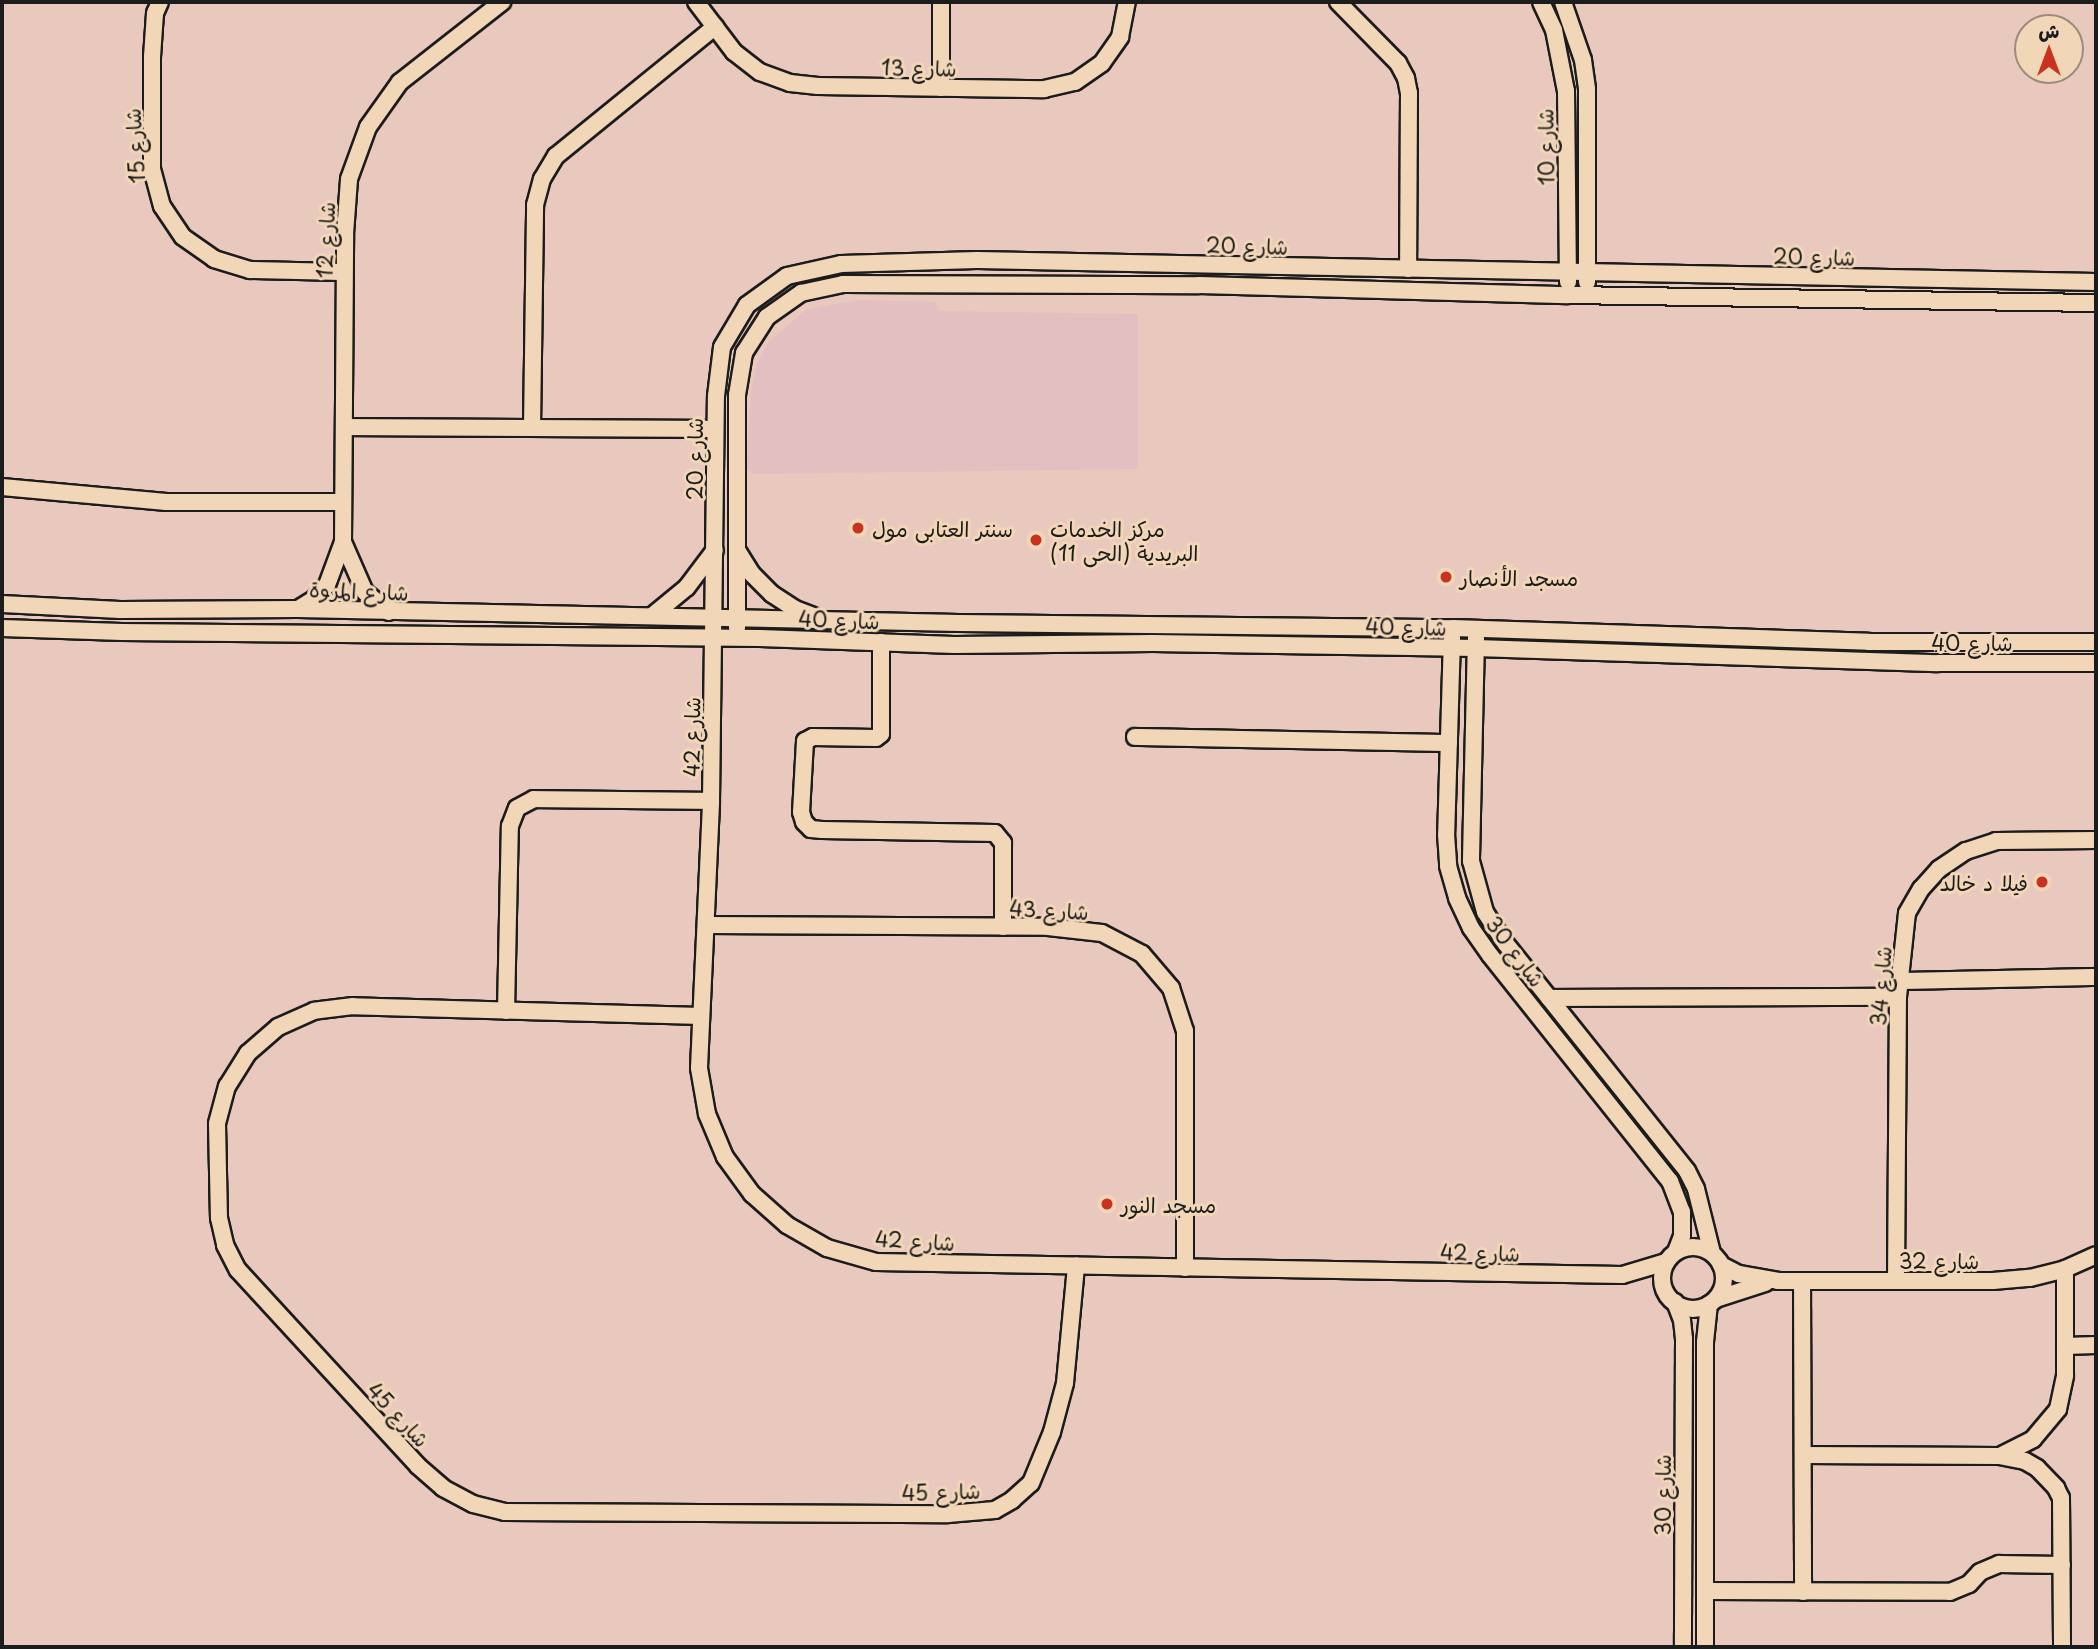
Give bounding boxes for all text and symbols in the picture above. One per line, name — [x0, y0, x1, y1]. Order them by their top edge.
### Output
north arrow — [2014, 14, 2084, 84]
text: ش — [2039, 16, 2059, 44]
street label: شارع 13 — [881, 54, 957, 80]
street label: شارع 15 — [119, 108, 149, 184]
street label: شارع 10 — [1532, 108, 1558, 186]
street label: شارع 12 — [311, 201, 339, 279]
street label: شارع 20 — [1206, 232, 1288, 258]
street label: شارع 20 — [1773, 243, 1855, 269]
street label: شارع 20 — [681, 418, 707, 500]
place label: سنتر العتابى مول — [872, 515, 1013, 541]
place label: مركز الخدمات البريدية (الحى 11) — [1050, 515, 1198, 565]
marker: سنتر العتابى مول — [850, 520, 866, 536]
marker: مركز الخدمات البريدية (الحى 11) — [1028, 532, 1044, 548]
place label: مسجد الأنصار — [1460, 564, 1578, 590]
marker: مسجد الأنصار — [1438, 569, 1454, 585]
street label: شارع المروة — [309, 576, 409, 604]
street label: شارع 40 — [798, 605, 880, 633]
street label: شارع 40 — [1365, 613, 1447, 639]
street label: شارع 40 — [1931, 629, 2013, 655]
street label: شارع 42 — [678, 697, 704, 777]
place label: فيلا د خالد — [1940, 869, 2028, 895]
marker: فيلا د خالد — [2034, 874, 2050, 890]
street label: شارع 43 — [1009, 894, 1089, 924]
street label: شارع 30 — [1481, 911, 1551, 991]
street label: شارع 34 — [1865, 945, 1895, 1027]
place label: مسجد النور — [1121, 1191, 1216, 1217]
marker: مسجد النور — [1099, 1196, 1115, 1212]
street label: شارع 42 — [874, 1225, 956, 1255]
street label: شارع 42 — [1440, 1239, 1520, 1265]
street label: شارع 32 — [1899, 1247, 1979, 1273]
street label: شارع 45 — [363, 1376, 435, 1452]
street label: شارع 30 — [1649, 1454, 1675, 1536]
street label: شارع 45 — [901, 1477, 981, 1505]

